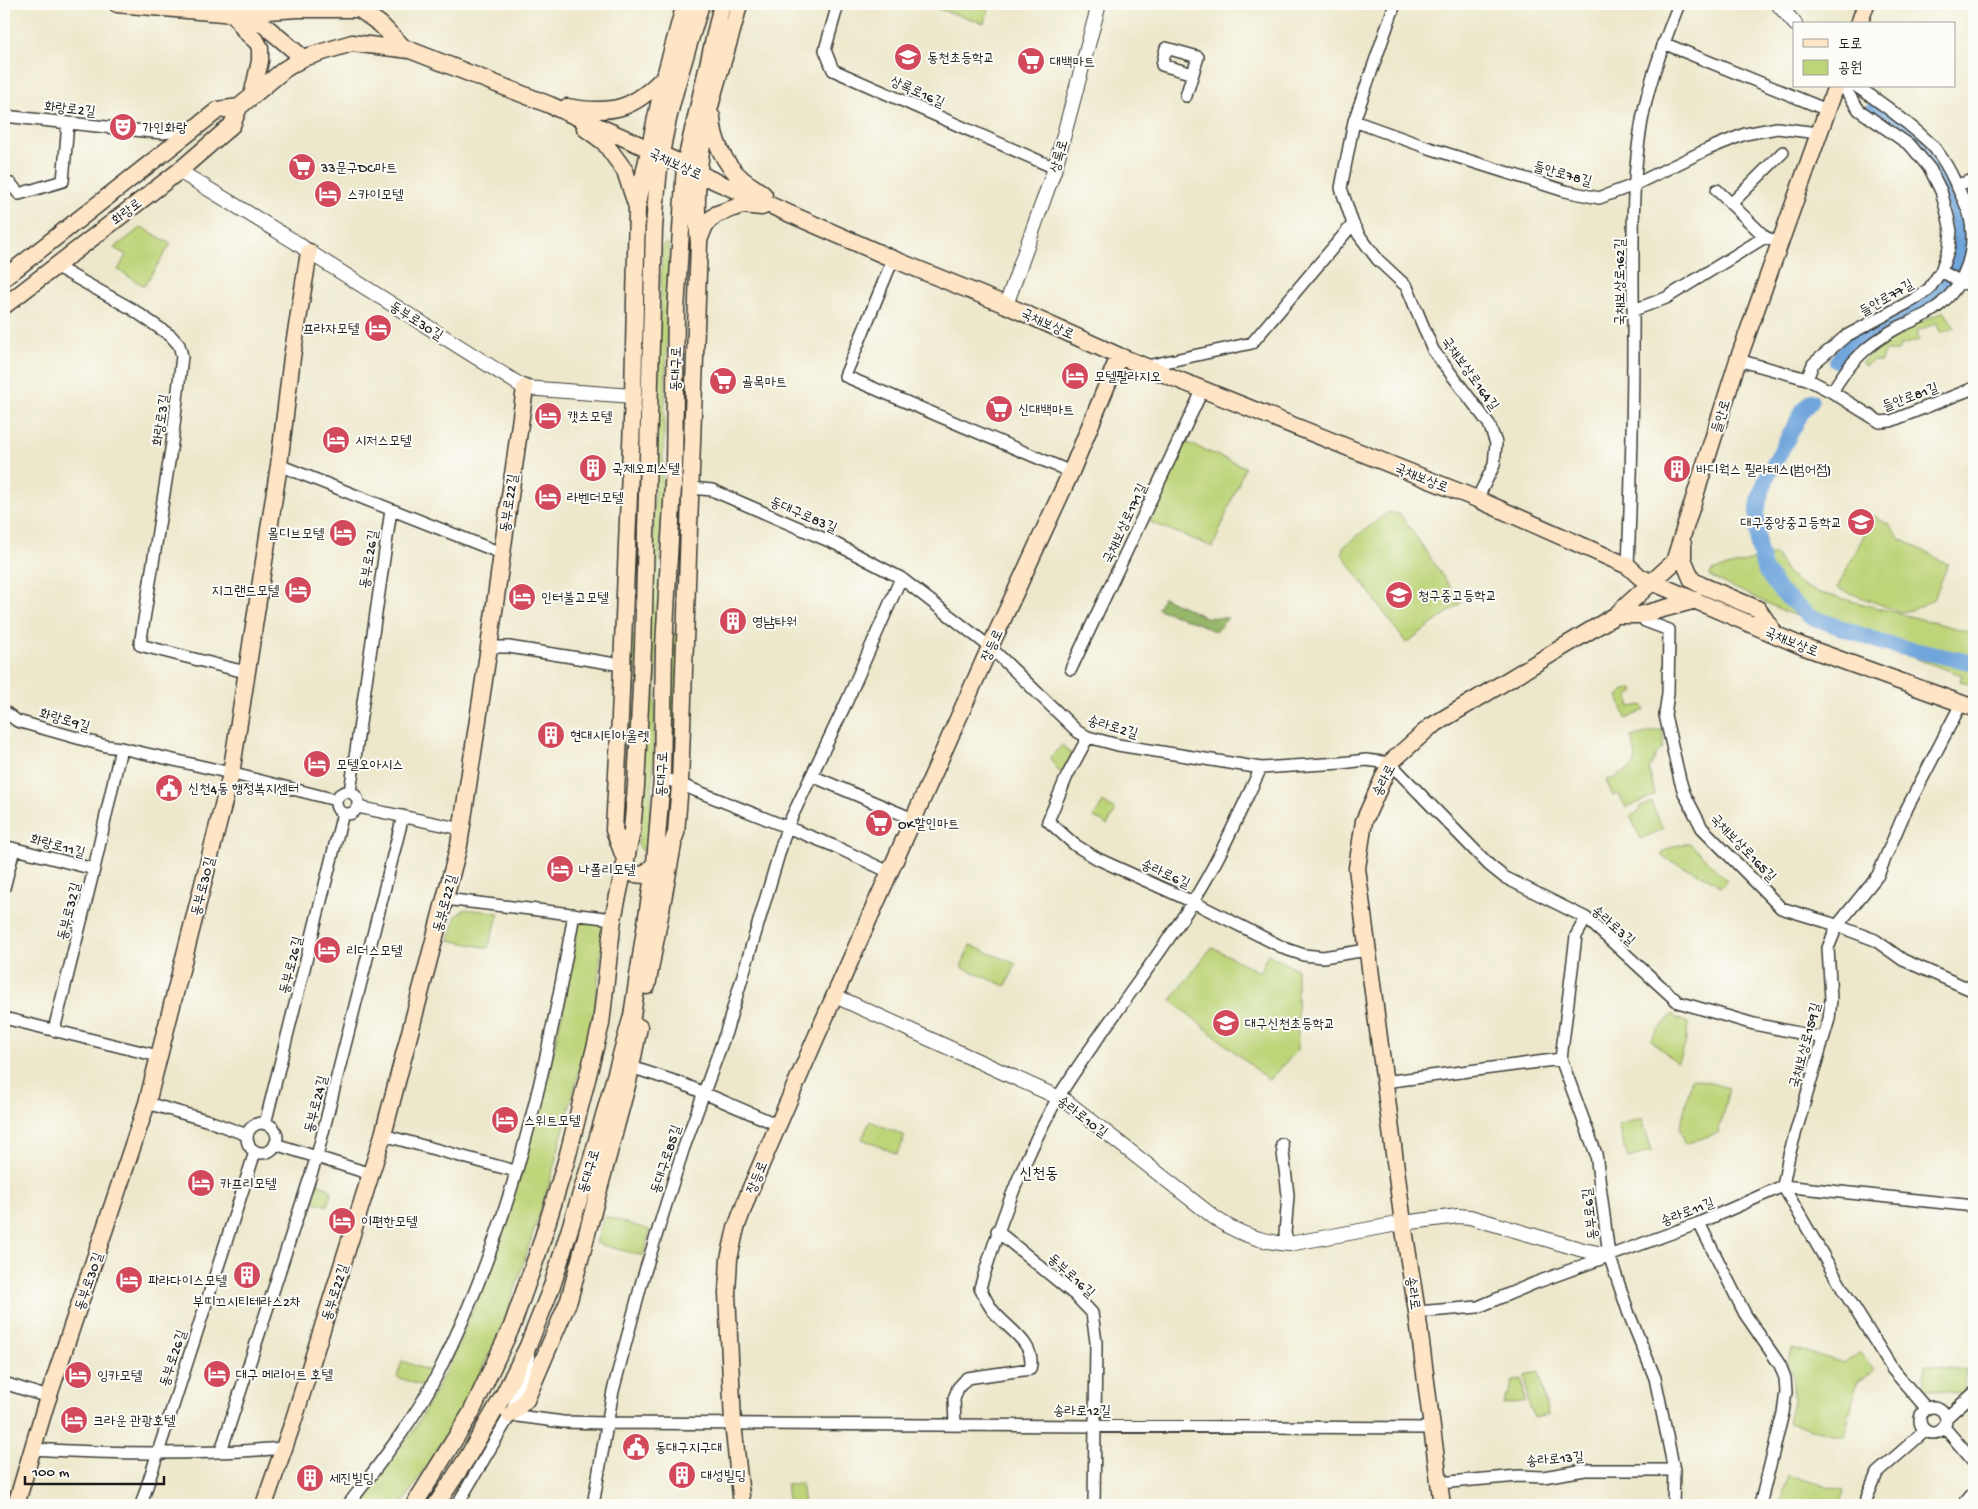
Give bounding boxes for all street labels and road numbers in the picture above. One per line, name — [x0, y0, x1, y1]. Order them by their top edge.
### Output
street label: 상록로16길 — [887, 74, 948, 113]
street label: 화랑로2길 — [43, 99, 97, 122]
street label: 상록로 — [1048, 138, 1073, 175]
street label: 국채보상로 — [646, 146, 704, 185]
street label: 들안로78길 — [1531, 159, 1594, 192]
street label: 화랑로 — [109, 196, 146, 230]
street label: 국채보상로162길 — [1613, 238, 1630, 326]
street label: 들안로77길 — [1857, 277, 1918, 321]
street label: 동부로30길 — [386, 299, 446, 346]
street label: 국채보상로 — [1018, 306, 1076, 345]
street label: 국채보상로164길 — [1437, 334, 1502, 415]
street label: 동대구로 — [669, 346, 686, 392]
street label: 들안로81길 — [1881, 380, 1942, 416]
street label: 화랑로3길 — [150, 393, 175, 447]
street label: 들안로 — [1709, 398, 1735, 435]
street label: 국채보상로 — [1392, 461, 1450, 498]
street label: 동부로22길 — [498, 472, 523, 534]
street label: 국채보상로171길 — [1100, 481, 1152, 567]
street label: 동대구로83길 — [767, 495, 840, 538]
street label: 동부로26길 — [357, 528, 384, 590]
street label: 국채보상로 — [1762, 625, 1820, 662]
street label: 장등로 — [978, 627, 1008, 665]
street label: 화랑로9길 — [37, 706, 92, 737]
street label: 송라로2길 — [1085, 713, 1140, 744]
street label: 동대구로 — [654, 751, 673, 797]
street label: 송라로 — [1370, 762, 1400, 800]
street label: 국채보상로165길 — [1706, 811, 1779, 887]
street label: 화랑로11길 — [28, 832, 87, 863]
street label: 동부로30길 — [189, 855, 220, 918]
street label: 송라로6길 — [1138, 857, 1193, 894]
street label: 동부로22길 — [431, 872, 462, 934]
street label: 동부로32길 — [55, 880, 86, 942]
street label: 송라로3길 — [1587, 903, 1638, 951]
street label: 동부로26길 — [277, 934, 308, 996]
street label: 국채보상로159길 — [1787, 1000, 1826, 1090]
street label: 동부로24길 — [302, 1073, 333, 1135]
street label: 송라로10길 — [1053, 1094, 1111, 1143]
street label: 동대구로85길 — [648, 1123, 687, 1196]
street label: 동대구로 — [576, 1148, 605, 1196]
street label: 장등로 — [744, 1159, 773, 1197]
street label: 동부로6길 — [1580, 1186, 1603, 1241]
street label: 송라로11길 — [1659, 1195, 1718, 1231]
street label: 동부로30길 — [73, 1250, 108, 1313]
street label: 동부로16길 — [1043, 1251, 1098, 1303]
street label: 동부로22길 — [319, 1261, 354, 1323]
street label: 송라로 — [1400, 1275, 1423, 1311]
street label: 동부로26길 — [157, 1327, 192, 1389]
street label: 송라로12길 — [1053, 1404, 1112, 1421]
street label: 송라로13길 — [1526, 1449, 1586, 1471]

